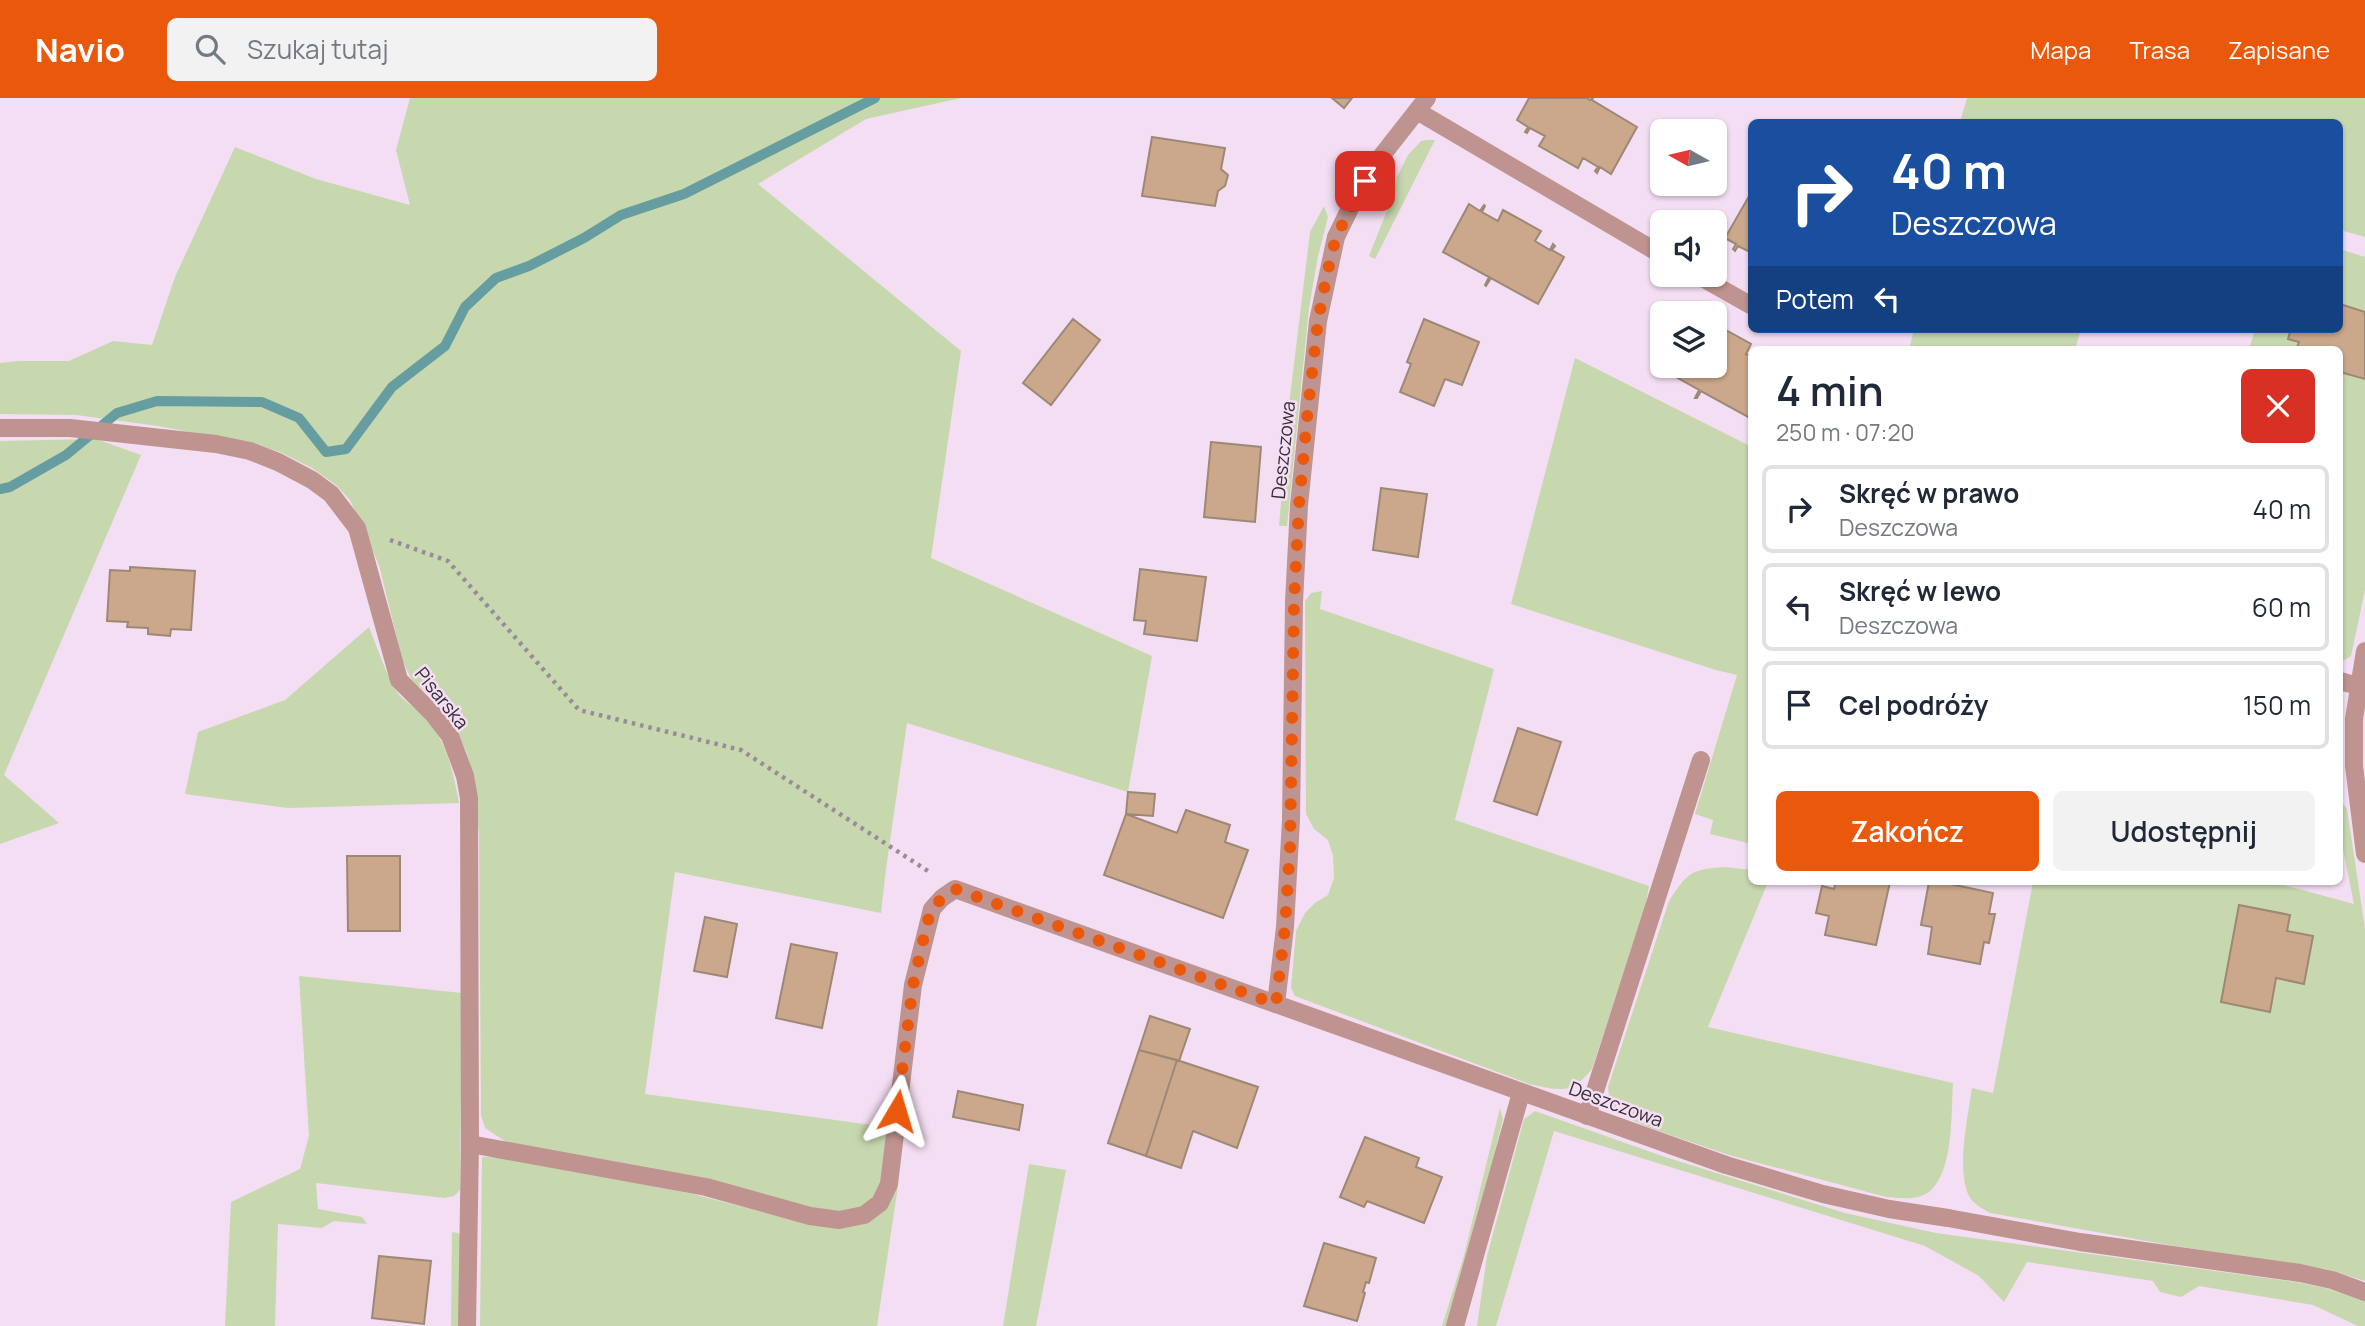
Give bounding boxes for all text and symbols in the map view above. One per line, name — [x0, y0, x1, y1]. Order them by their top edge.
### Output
search box — [167, 18, 657, 81]
text: Navio — [35, 27, 125, 72]
icon: search — [191, 30, 229, 68]
text: Szukaj tutaj — [247, 31, 388, 67]
text: Mapa — [2030, 33, 2091, 66]
text: Trasa — [2129, 33, 2190, 66]
text: Zapisane — [2228, 33, 2330, 66]
north arrow — [1650, 119, 1727, 196]
map controls — [1650, 119, 1727, 378]
text: 40 m — [1891, 137, 2007, 204]
icon: right — [1776, 147, 1867, 238]
pin — [1335, 151, 1395, 211]
icon: arrive — [1346, 162, 1384, 200]
text: Deszczowa — [1891, 201, 2057, 245]
button: sound — [1650, 210, 1727, 287]
icon: left — [1868, 280, 1906, 318]
text: Potem — [1776, 281, 1854, 317]
button: layers — [1650, 301, 1727, 378]
text: 4 min — [1776, 361, 1884, 419]
button: close — [2241, 369, 2315, 443]
street label: Deszczowa — [1265, 400, 1301, 500]
text: 250 m · 07:20 — [1776, 416, 1915, 448]
text: Skręć w prawo — [1839, 475, 2019, 511]
icon: right — [1780, 490, 1818, 528]
text: 40 m — [2253, 491, 2311, 527]
text: Deszczowa — [1839, 511, 1958, 543]
text: Skręć w lewo — [1839, 573, 2001, 609]
icon: left — [1780, 588, 1818, 626]
text: 60 m — [2252, 589, 2311, 625]
text: Deszczowa — [1839, 609, 1958, 641]
street label: Pisarska — [409, 662, 475, 734]
icon: arrive — [1780, 686, 1818, 724]
text: Cel podróży — [1839, 687, 1988, 723]
text: 150 m — [2243, 687, 2311, 723]
button: Zakończ — [1776, 791, 2039, 871]
button: Udostępnij — [2053, 791, 2315, 871]
position arrow — [860, 1074, 934, 1148]
street label: Deszczowa — [1565, 1075, 1667, 1133]

